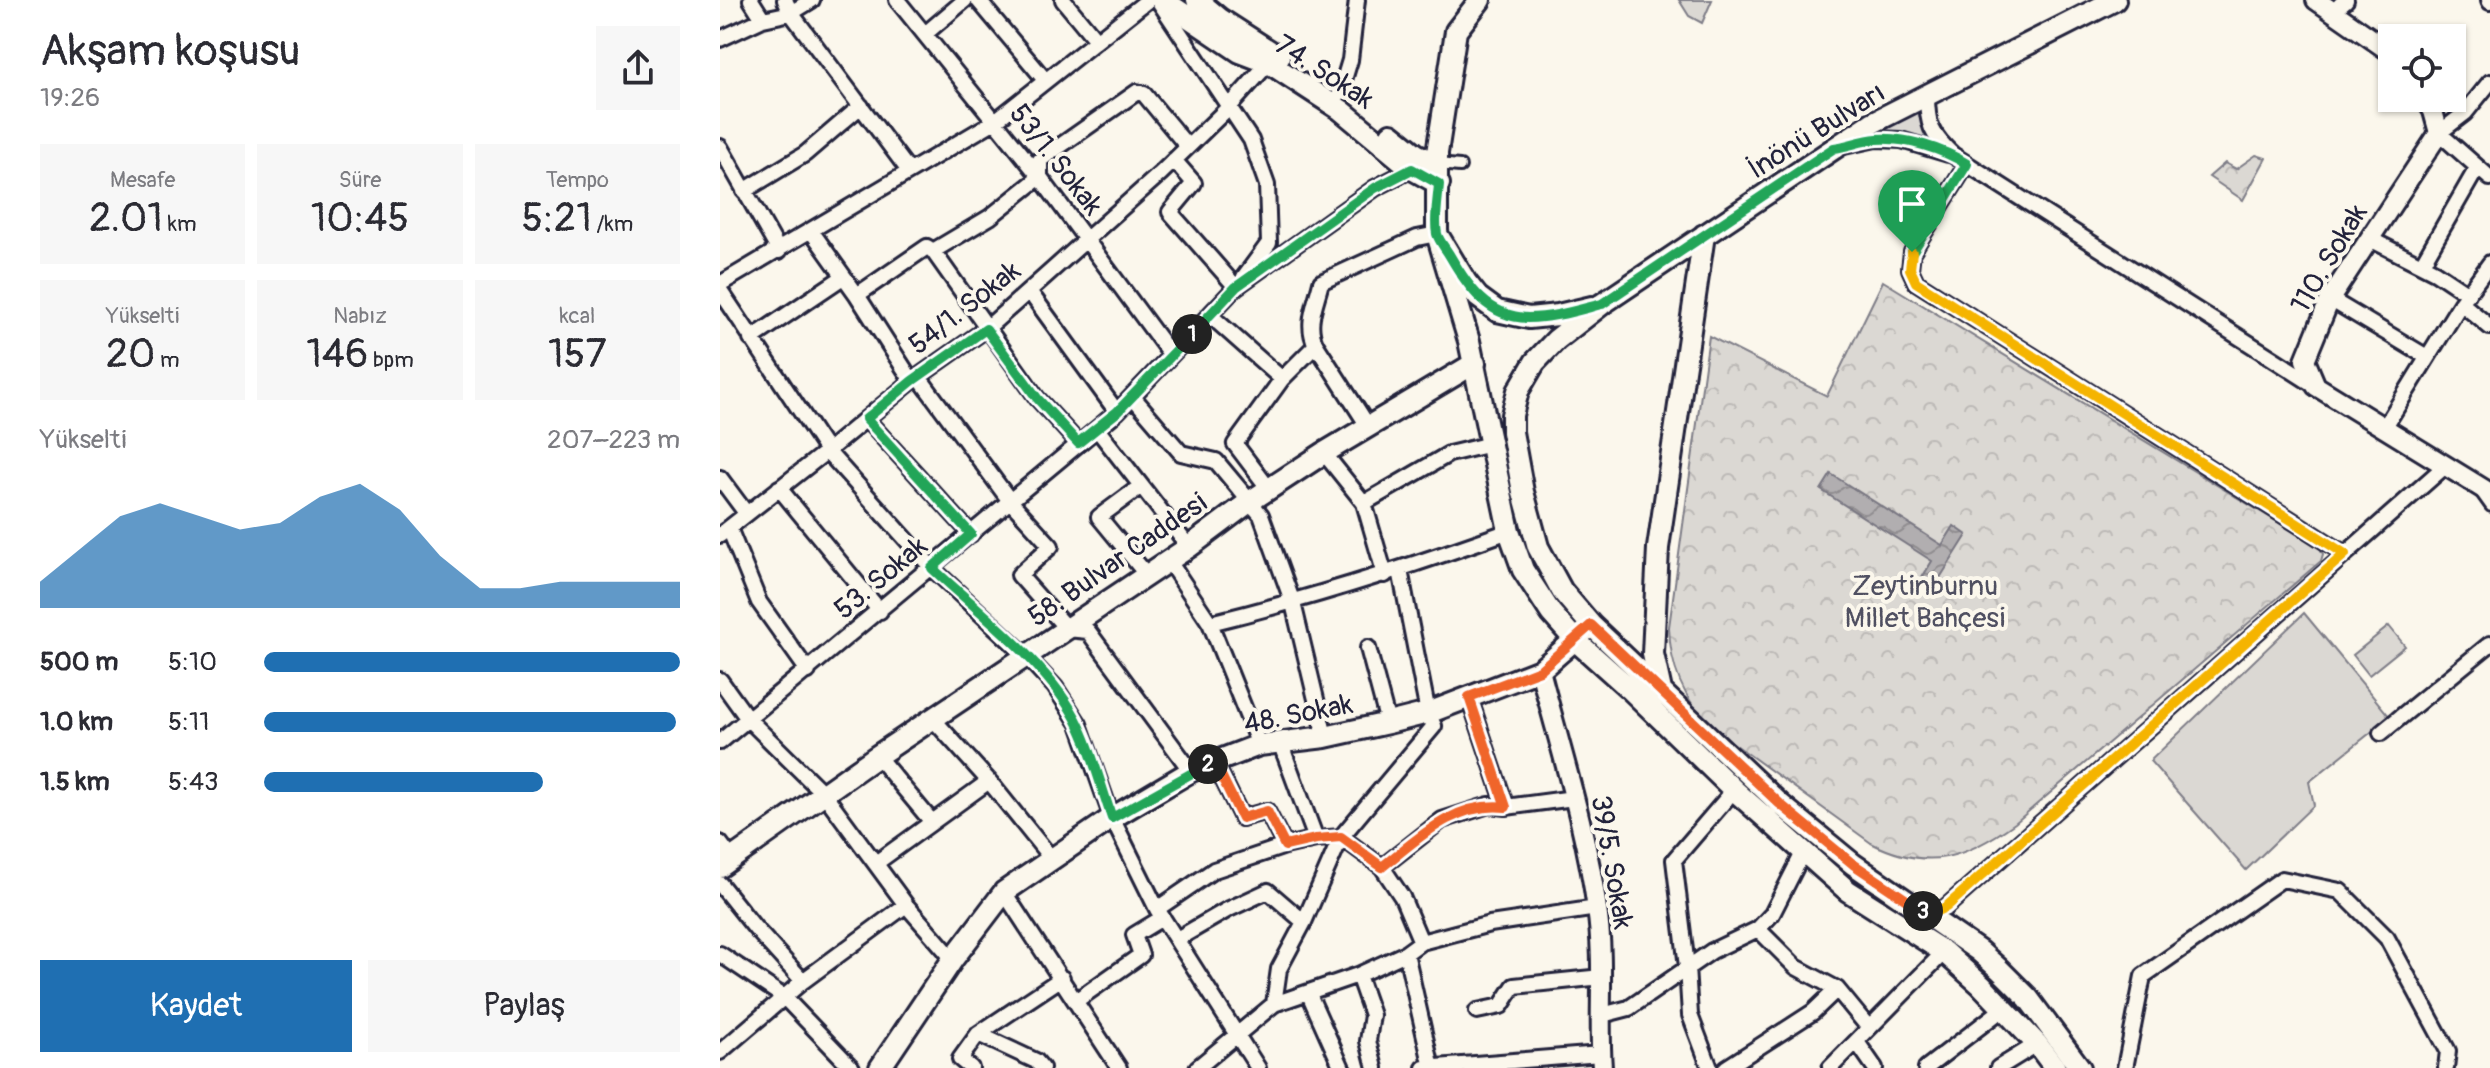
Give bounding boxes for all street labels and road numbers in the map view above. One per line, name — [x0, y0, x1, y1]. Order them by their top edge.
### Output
street label: 74. Sokak — [1268, 27, 1381, 117]
street label: İnönü Bulvarı — [1742, 75, 1892, 187]
street label: 53/1. Sokak — [1001, 97, 1110, 223]
street label: 110. Sokak — [2283, 198, 2376, 320]
street label: 54/1. Sokak — [902, 253, 1028, 363]
street label: 58. Bulvar Caddesi — [1022, 486, 1214, 635]
street label: 53. Sokak — [827, 529, 935, 627]
street label: 48. Sokak — [1241, 687, 1356, 742]
street label: 39/5. Sokak — [1583, 793, 1641, 932]

